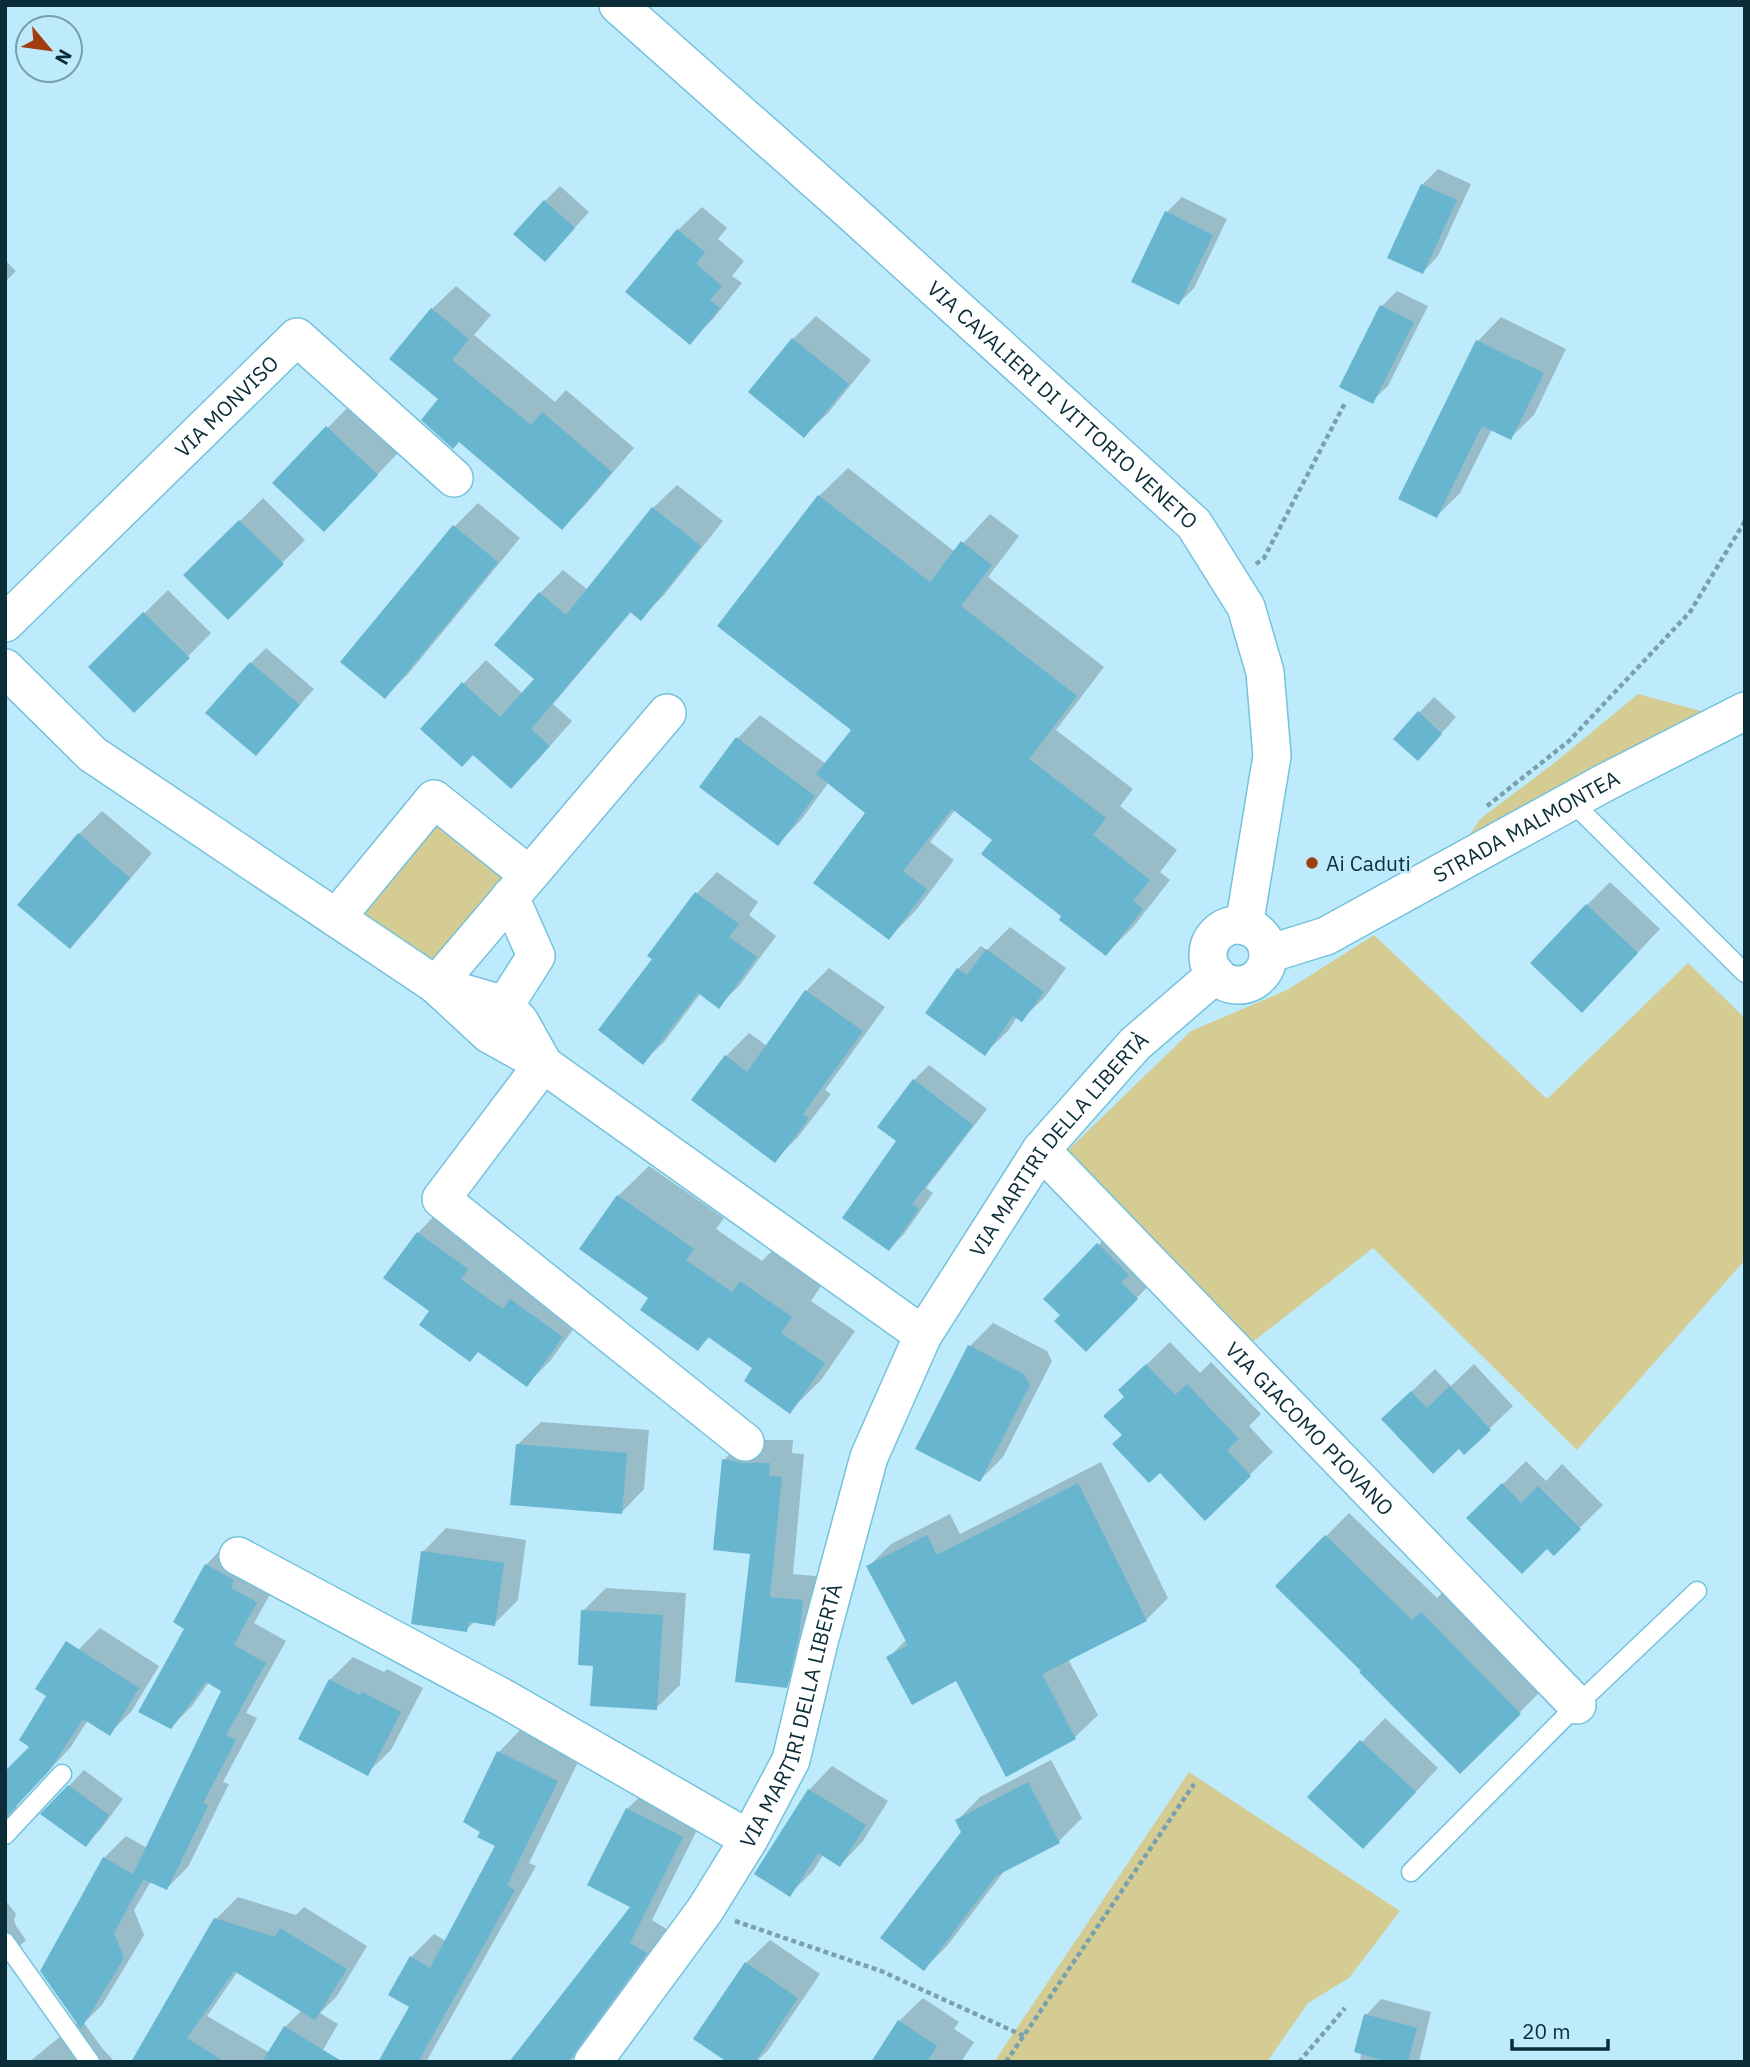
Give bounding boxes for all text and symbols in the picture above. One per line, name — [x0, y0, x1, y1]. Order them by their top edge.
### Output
north arrow — [14, 14, 84, 84]
text: N — [50, 45, 78, 69]
street label: VIA CAVALIERI DI VITTORIO VENETO — [922, 274, 1204, 535]
street label: VIA MONVISO — [169, 349, 284, 463]
street label: STRADA MALMONTEA — [1428, 764, 1624, 889]
place label: Ai Caduti — [1326, 849, 1411, 877]
marker: Ai Caduti — [1304, 855, 1320, 871]
street label: VIA MARTIRI DELLA LIBERTÀ — [963, 1025, 1154, 1262]
street label: VIA GIACOMO PIOVANO — [1219, 1335, 1400, 1521]
street label: VIA MARTIRI DELLA LIBERTÀ — [733, 1580, 848, 1853]
scale bar — [1512, 2008, 1608, 2052]
text: 20 m — [1522, 2017, 1571, 2045]

